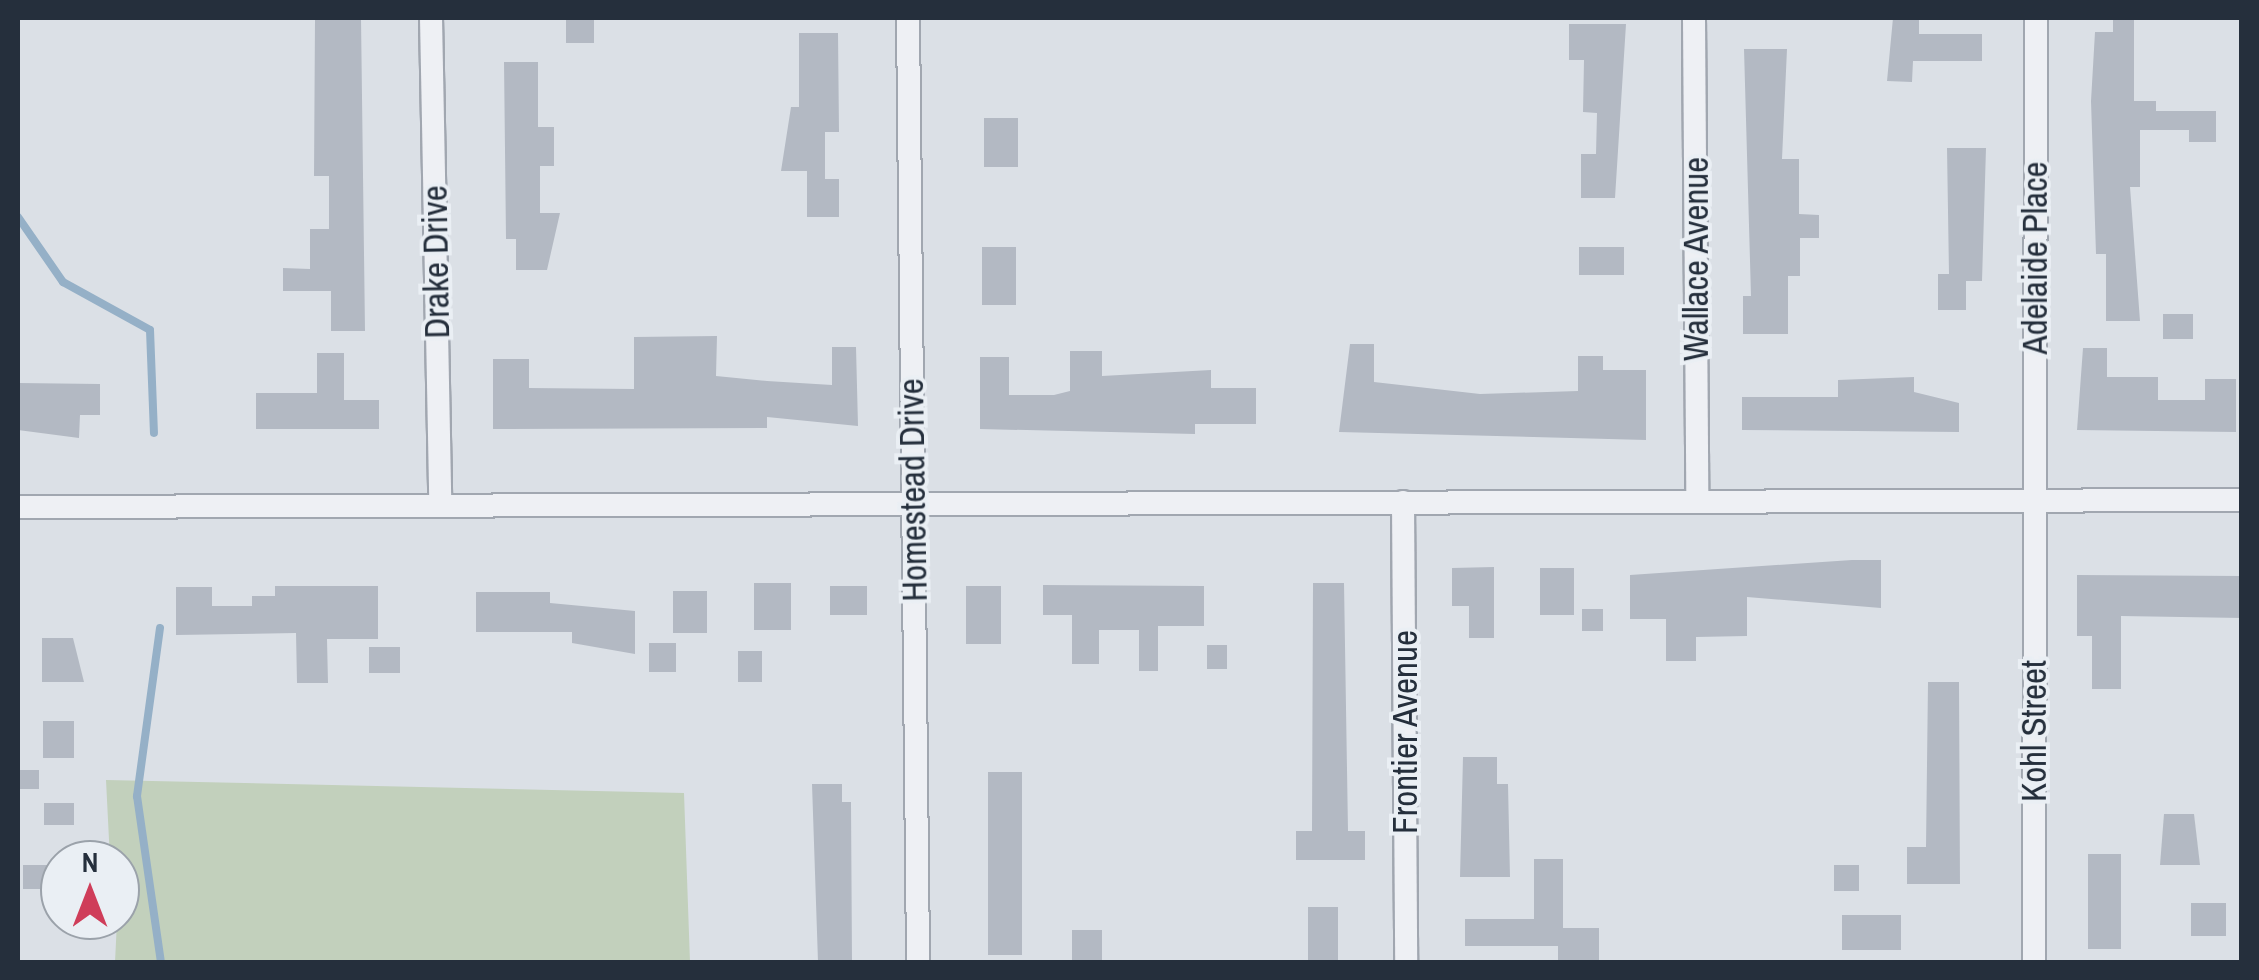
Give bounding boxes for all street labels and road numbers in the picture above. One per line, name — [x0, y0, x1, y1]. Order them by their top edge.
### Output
street label: Wallace Avenue — [1675, 156, 1717, 362]
street label: Adelaide Place — [2014, 161, 2056, 355]
street label: Drake Drive — [414, 185, 458, 339]
street label: Homestead Drive — [890, 378, 936, 602]
street label: Frontier Avenue — [1384, 629, 1426, 835]
street label: Kohl Street — [2013, 660, 2055, 802]

